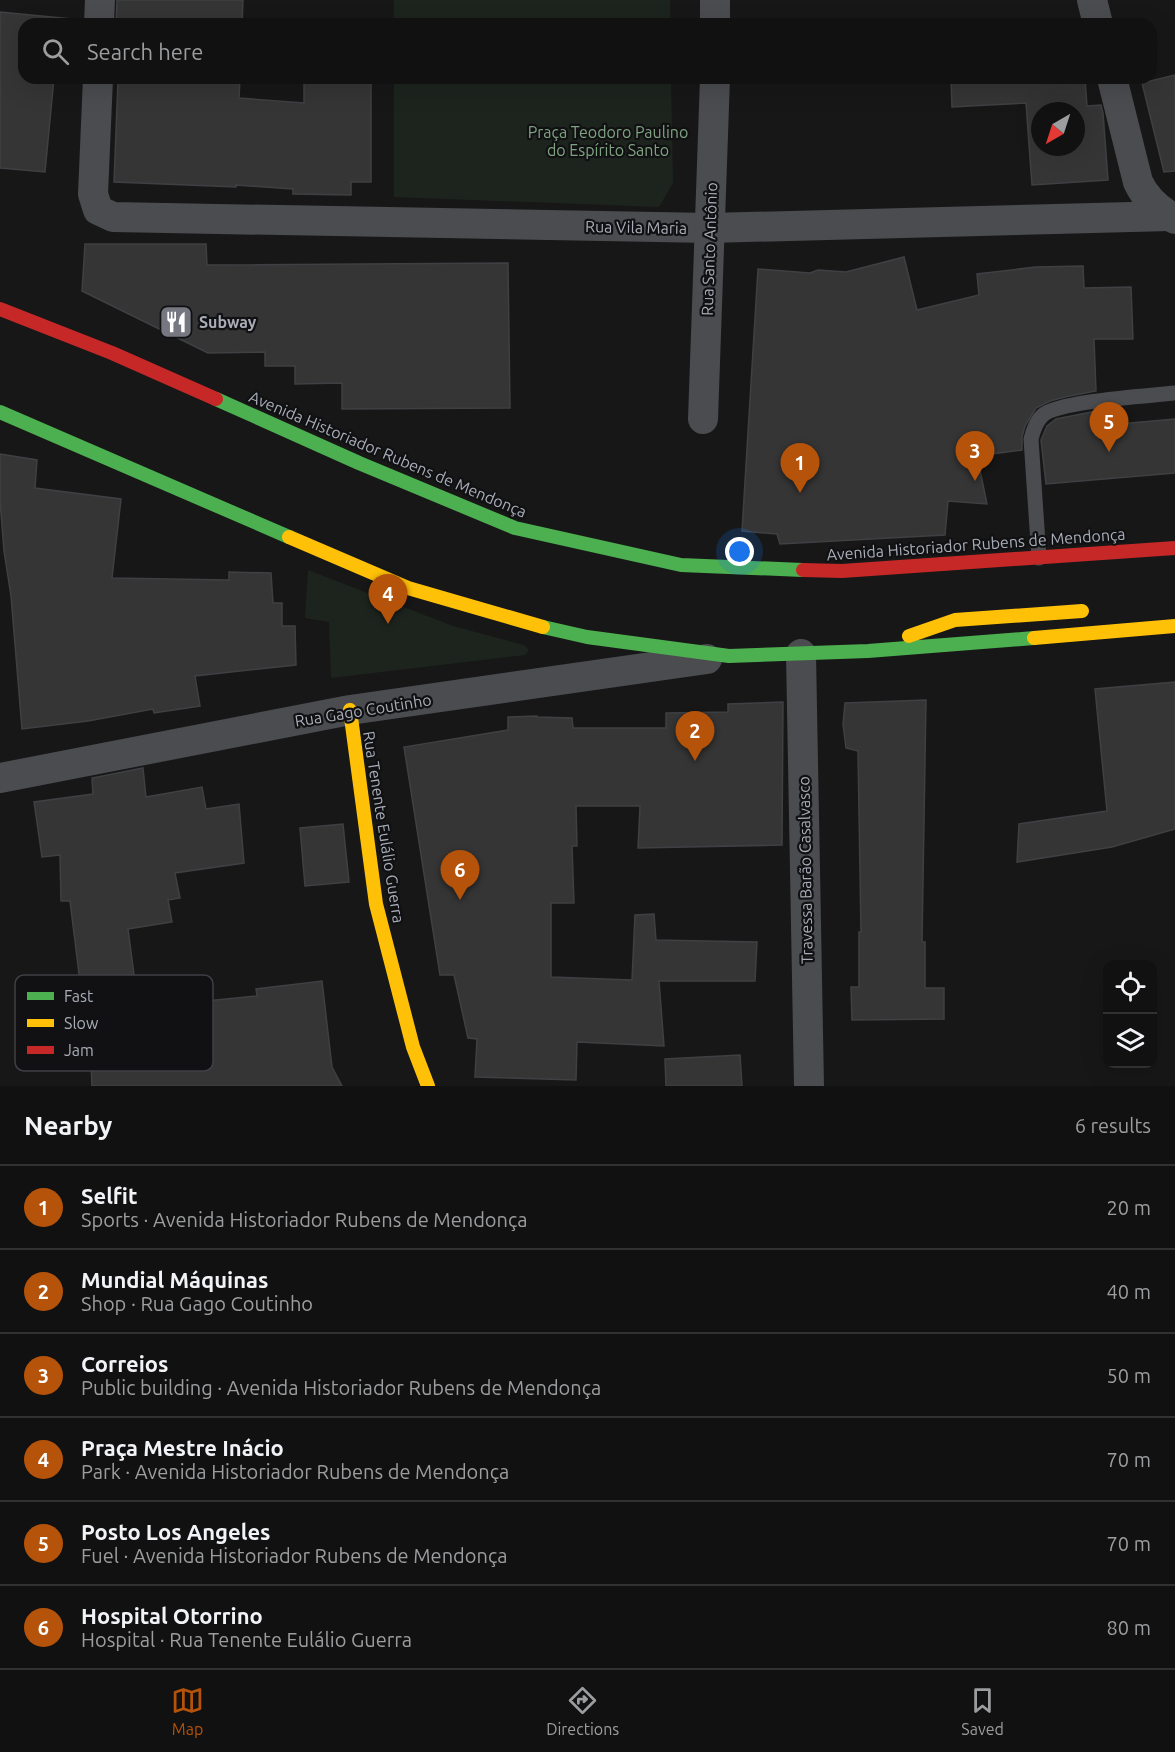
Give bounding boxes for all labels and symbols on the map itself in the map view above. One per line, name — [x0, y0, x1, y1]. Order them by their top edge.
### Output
north arrow — [1031, 102, 1085, 156]
park label: Praça Teodoro Paulino do Espírito Santo — [528, 123, 688, 159]
street label: Rua Santo Antônio — [698, 182, 720, 316]
street label: Rua Vila Maria — [585, 217, 687, 237]
restaurant icon: Subway — [158, 304, 194, 340]
place label: Subway — [199, 313, 257, 331]
street label: Avenida Historiador Rubens de Mendonça — [247, 387, 529, 521]
pin: 5 — [1090, 402, 1128, 452]
pin: 3 — [956, 432, 994, 481]
pin: 1 — [780, 444, 820, 493]
street label: Avenida Historiador Rubens de Mendonça — [826, 525, 1126, 563]
your location — [725, 537, 754, 566]
pin: 4 — [368, 574, 408, 624]
street label: Rua Gago Coutinho — [293, 690, 433, 730]
pin: 2 — [676, 712, 714, 761]
street label: Rua Tenente Eulálio Guerra — [360, 730, 408, 924]
street label: Travessa Barão Casalvasco — [794, 776, 816, 964]
pin: 6 — [440, 850, 480, 900]
legend — [15, 975, 213, 1071]
text: Fast — [64, 987, 94, 1005]
text: Slow — [64, 1014, 99, 1032]
text: Jam — [64, 1041, 94, 1059]

